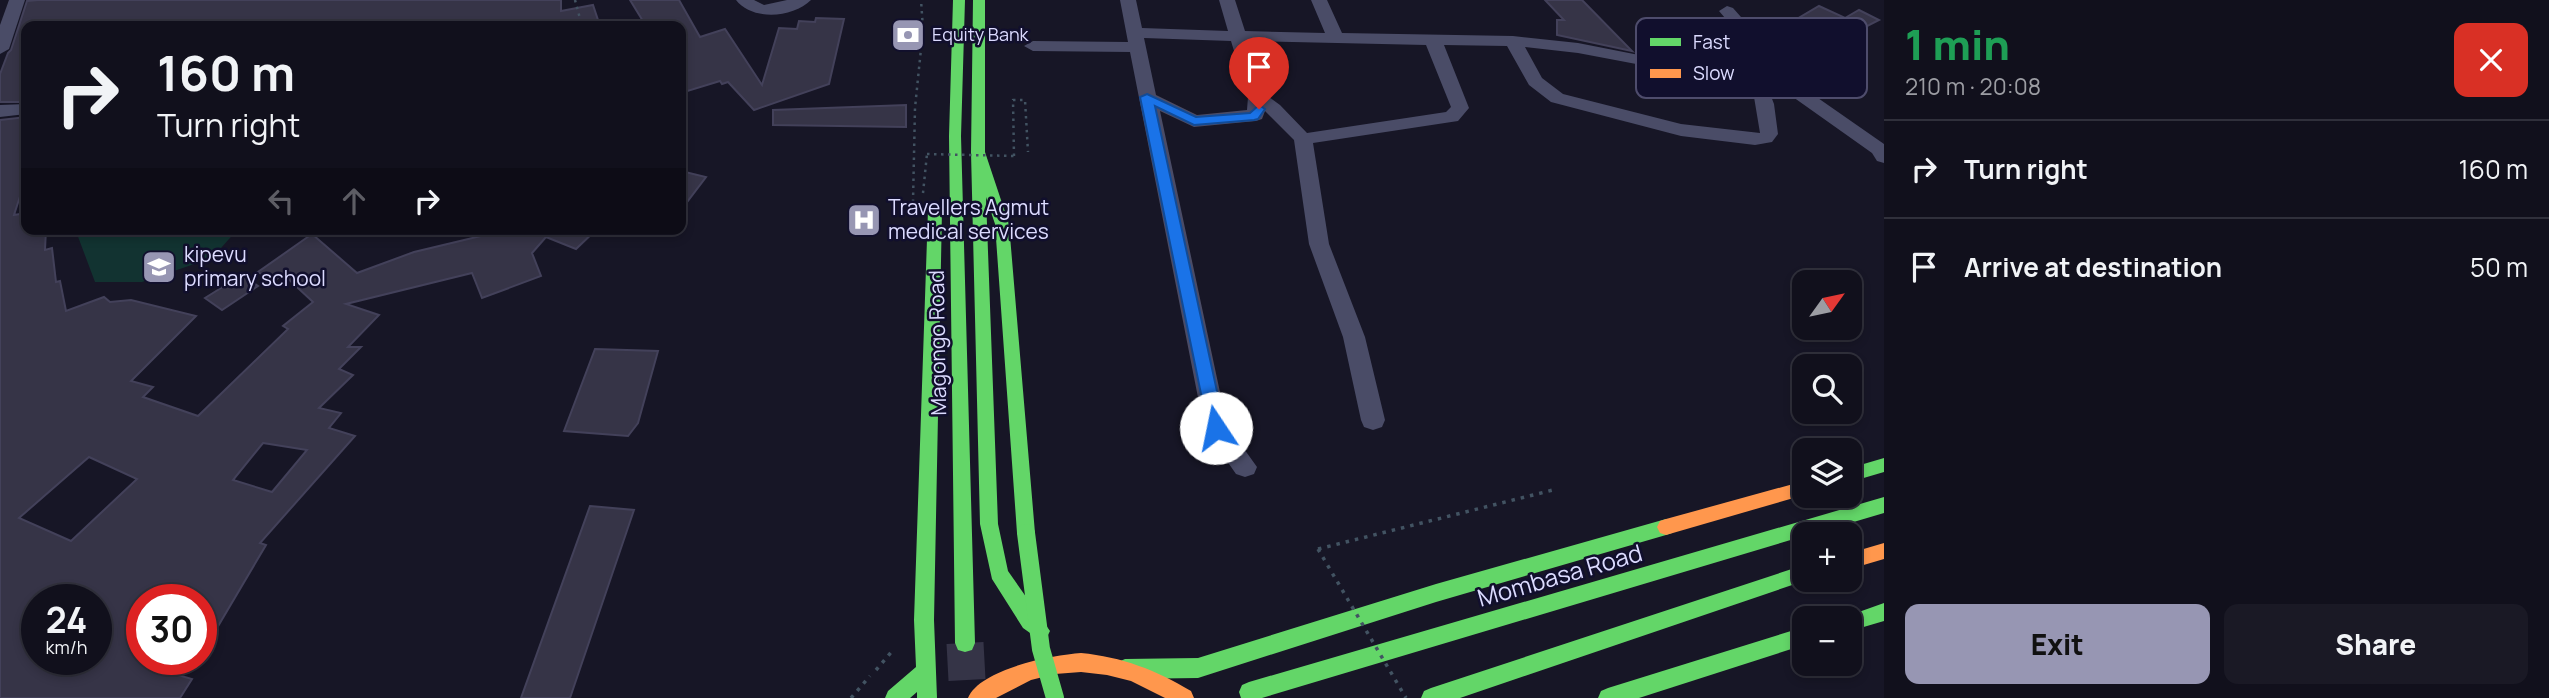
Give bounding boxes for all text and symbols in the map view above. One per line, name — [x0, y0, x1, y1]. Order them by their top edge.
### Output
text: 1 min — [1905, 15, 2010, 73]
bank icon: Equity Bank — [889, 16, 927, 54]
legend — [1636, 18, 1867, 98]
place label: Equity Bank — [932, 22, 1030, 46]
button: close — [2454, 23, 2528, 97]
text: Fast — [1693, 29, 1730, 55]
pin — [1229, 37, 1289, 109]
text: 160 m — [157, 39, 295, 106]
icon: arrive — [1240, 48, 1278, 86]
icon: right — [42, 49, 133, 140]
text: Slow — [1693, 60, 1735, 86]
text: 210 m · 20:08 — [1905, 70, 2041, 102]
text: Turn right — [157, 103, 300, 147]
icon: right — [1905, 150, 1943, 188]
text: Turn right — [1964, 151, 2088, 187]
text: 160 m — [2459, 151, 2528, 187]
icon: left — [262, 182, 300, 220]
icon: ahead — [335, 182, 373, 220]
icon: right — [408, 182, 446, 220]
place label: Travellers Agmut medical services — [888, 193, 1049, 245]
hospital icon: Travellers Agmut medical services — [845, 201, 883, 239]
place label: kipevu primary school — [184, 240, 326, 292]
school or university icon: kipevu primary school — [140, 248, 178, 286]
icon: arrive — [1905, 248, 1943, 286]
text: Arrive at destination — [1964, 249, 2222, 285]
text: 50 m — [2470, 249, 2528, 285]
street label: Magongo Road — [922, 270, 952, 416]
north arrow — [1792, 270, 1862, 340]
map controls — [1792, 270, 1862, 676]
button: search — [1792, 354, 1862, 424]
position arrow — [1179, 391, 1253, 465]
button: layers — [1792, 438, 1862, 508]
button: + — [1792, 522, 1862, 592]
street label: Mombasa Road — [1473, 535, 1646, 614]
speed limit sign: 30 — [126, 584, 217, 675]
text: 24 — [46, 596, 87, 644]
button: Exit — [1905, 604, 2210, 684]
button: Share — [2224, 604, 2528, 684]
button: − — [1792, 606, 1862, 676]
text: km/h — [46, 635, 87, 659]

